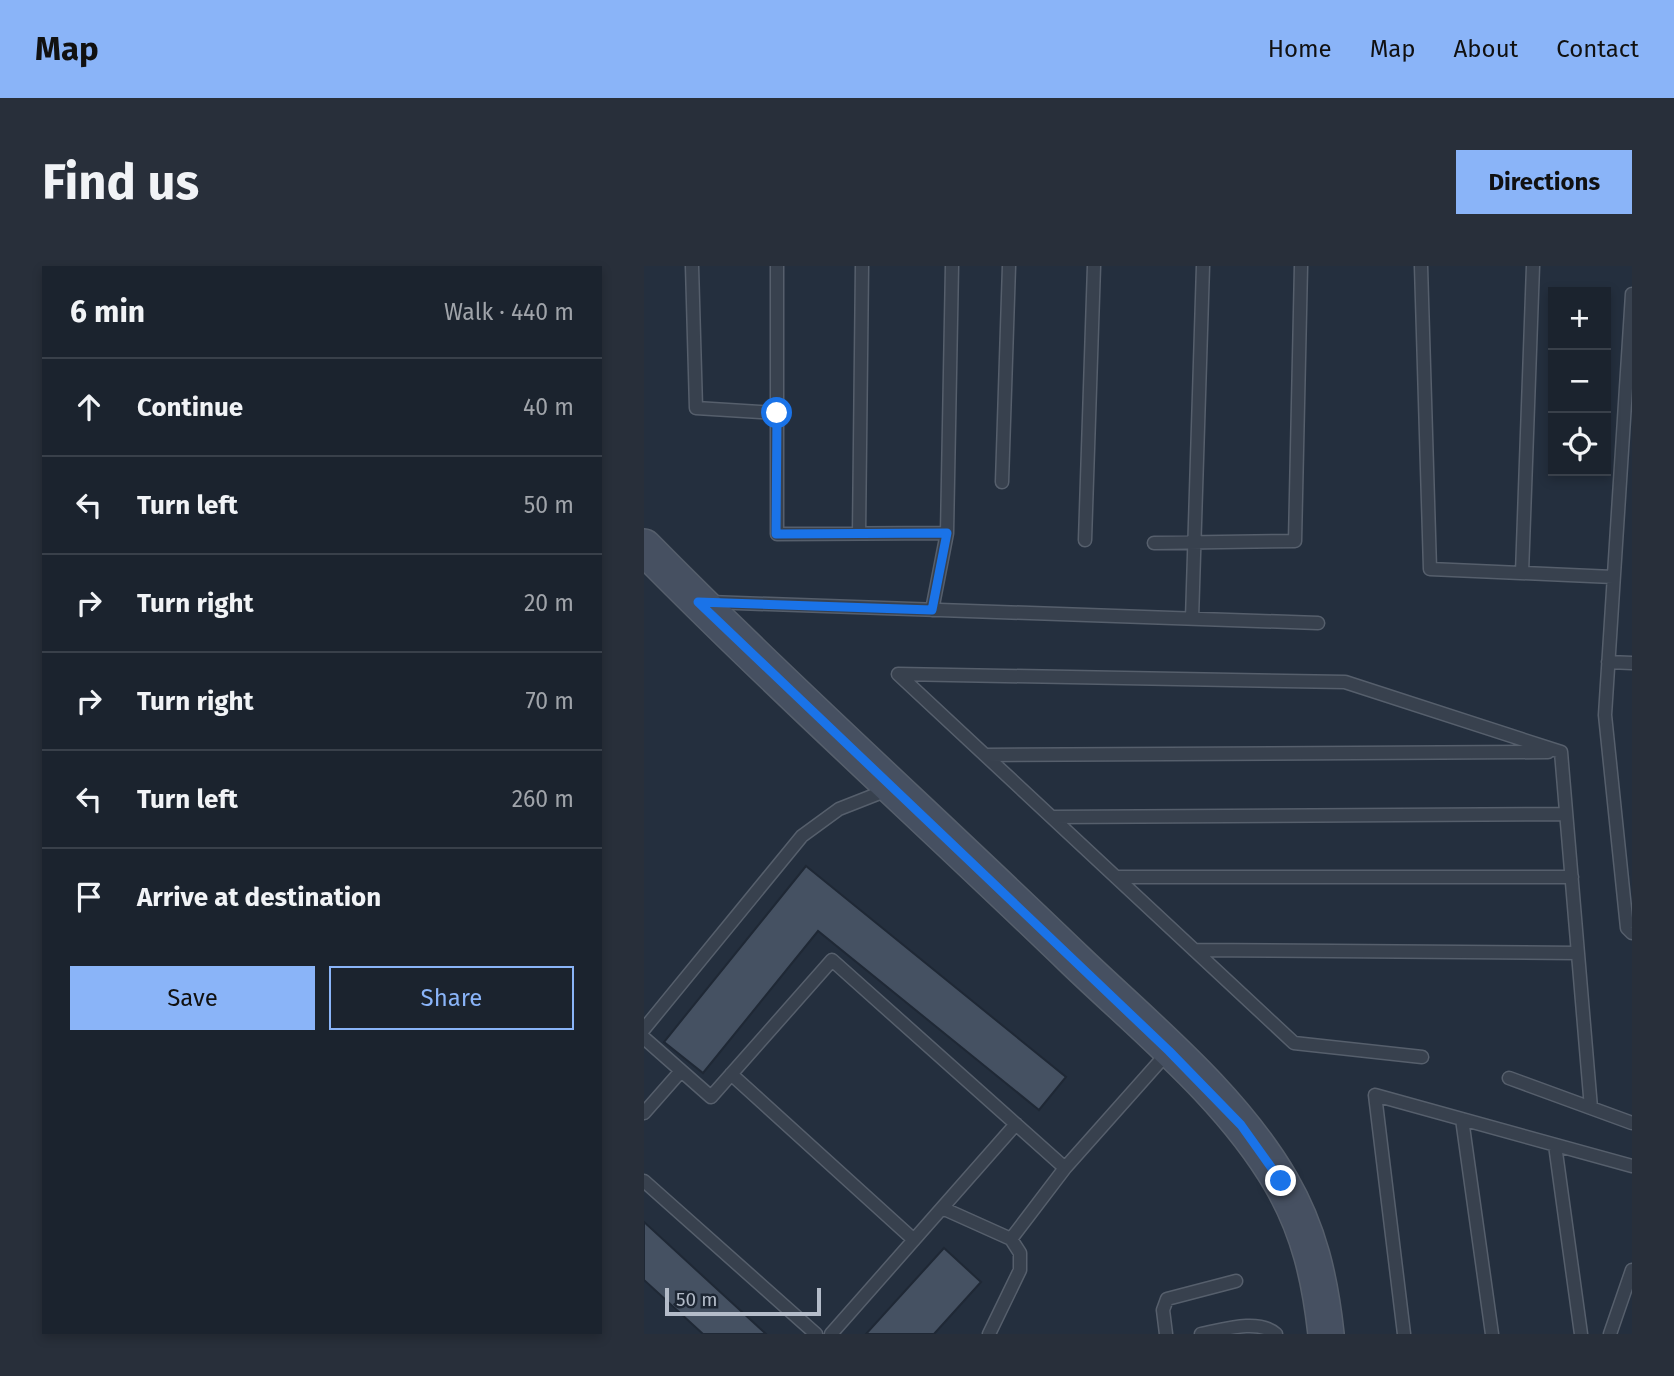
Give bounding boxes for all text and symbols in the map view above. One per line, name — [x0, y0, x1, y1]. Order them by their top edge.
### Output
text: Map — [35, 29, 99, 69]
text: Home — [1268, 35, 1332, 63]
text: Map — [1370, 35, 1416, 63]
text: About — [1454, 35, 1518, 63]
text: Contact — [1556, 35, 1639, 63]
button: Directions — [1456, 150, 1632, 214]
text: Find us — [42, 153, 199, 212]
map controls — [1548, 287, 1611, 476]
button: + — [1548, 287, 1611, 350]
text: 6 min — [70, 294, 145, 330]
text: Walk · 440 m — [444, 298, 574, 326]
button: − — [1548, 350, 1611, 413]
icon: ahead — [70, 388, 108, 426]
text: Continue — [137, 392, 243, 423]
text: 40 m — [523, 393, 574, 421]
route start — [761, 397, 792, 428]
button: locate — [1548, 413, 1611, 476]
icon: left — [70, 486, 108, 524]
text: Turn left — [137, 490, 238, 521]
text: 50 m — [524, 491, 574, 519]
icon: right — [70, 584, 108, 622]
text: Turn right — [137, 588, 254, 619]
text: 20 m — [524, 589, 574, 617]
icon: right — [70, 682, 108, 720]
text: Turn right — [137, 686, 254, 717]
text: 70 m — [525, 687, 574, 715]
icon: left — [70, 780, 108, 818]
text: Turn left — [137, 784, 238, 815]
text: 260 m — [512, 785, 574, 813]
icon: arrive — [70, 878, 108, 916]
text: Arrive at destination — [137, 882, 381, 913]
button: Save — [70, 966, 315, 1030]
button: Share — [329, 966, 574, 1030]
route end — [1265, 1165, 1296, 1196]
scale bar — [665, 1285, 821, 1317]
text: 50 m — [676, 1288, 717, 1311]

